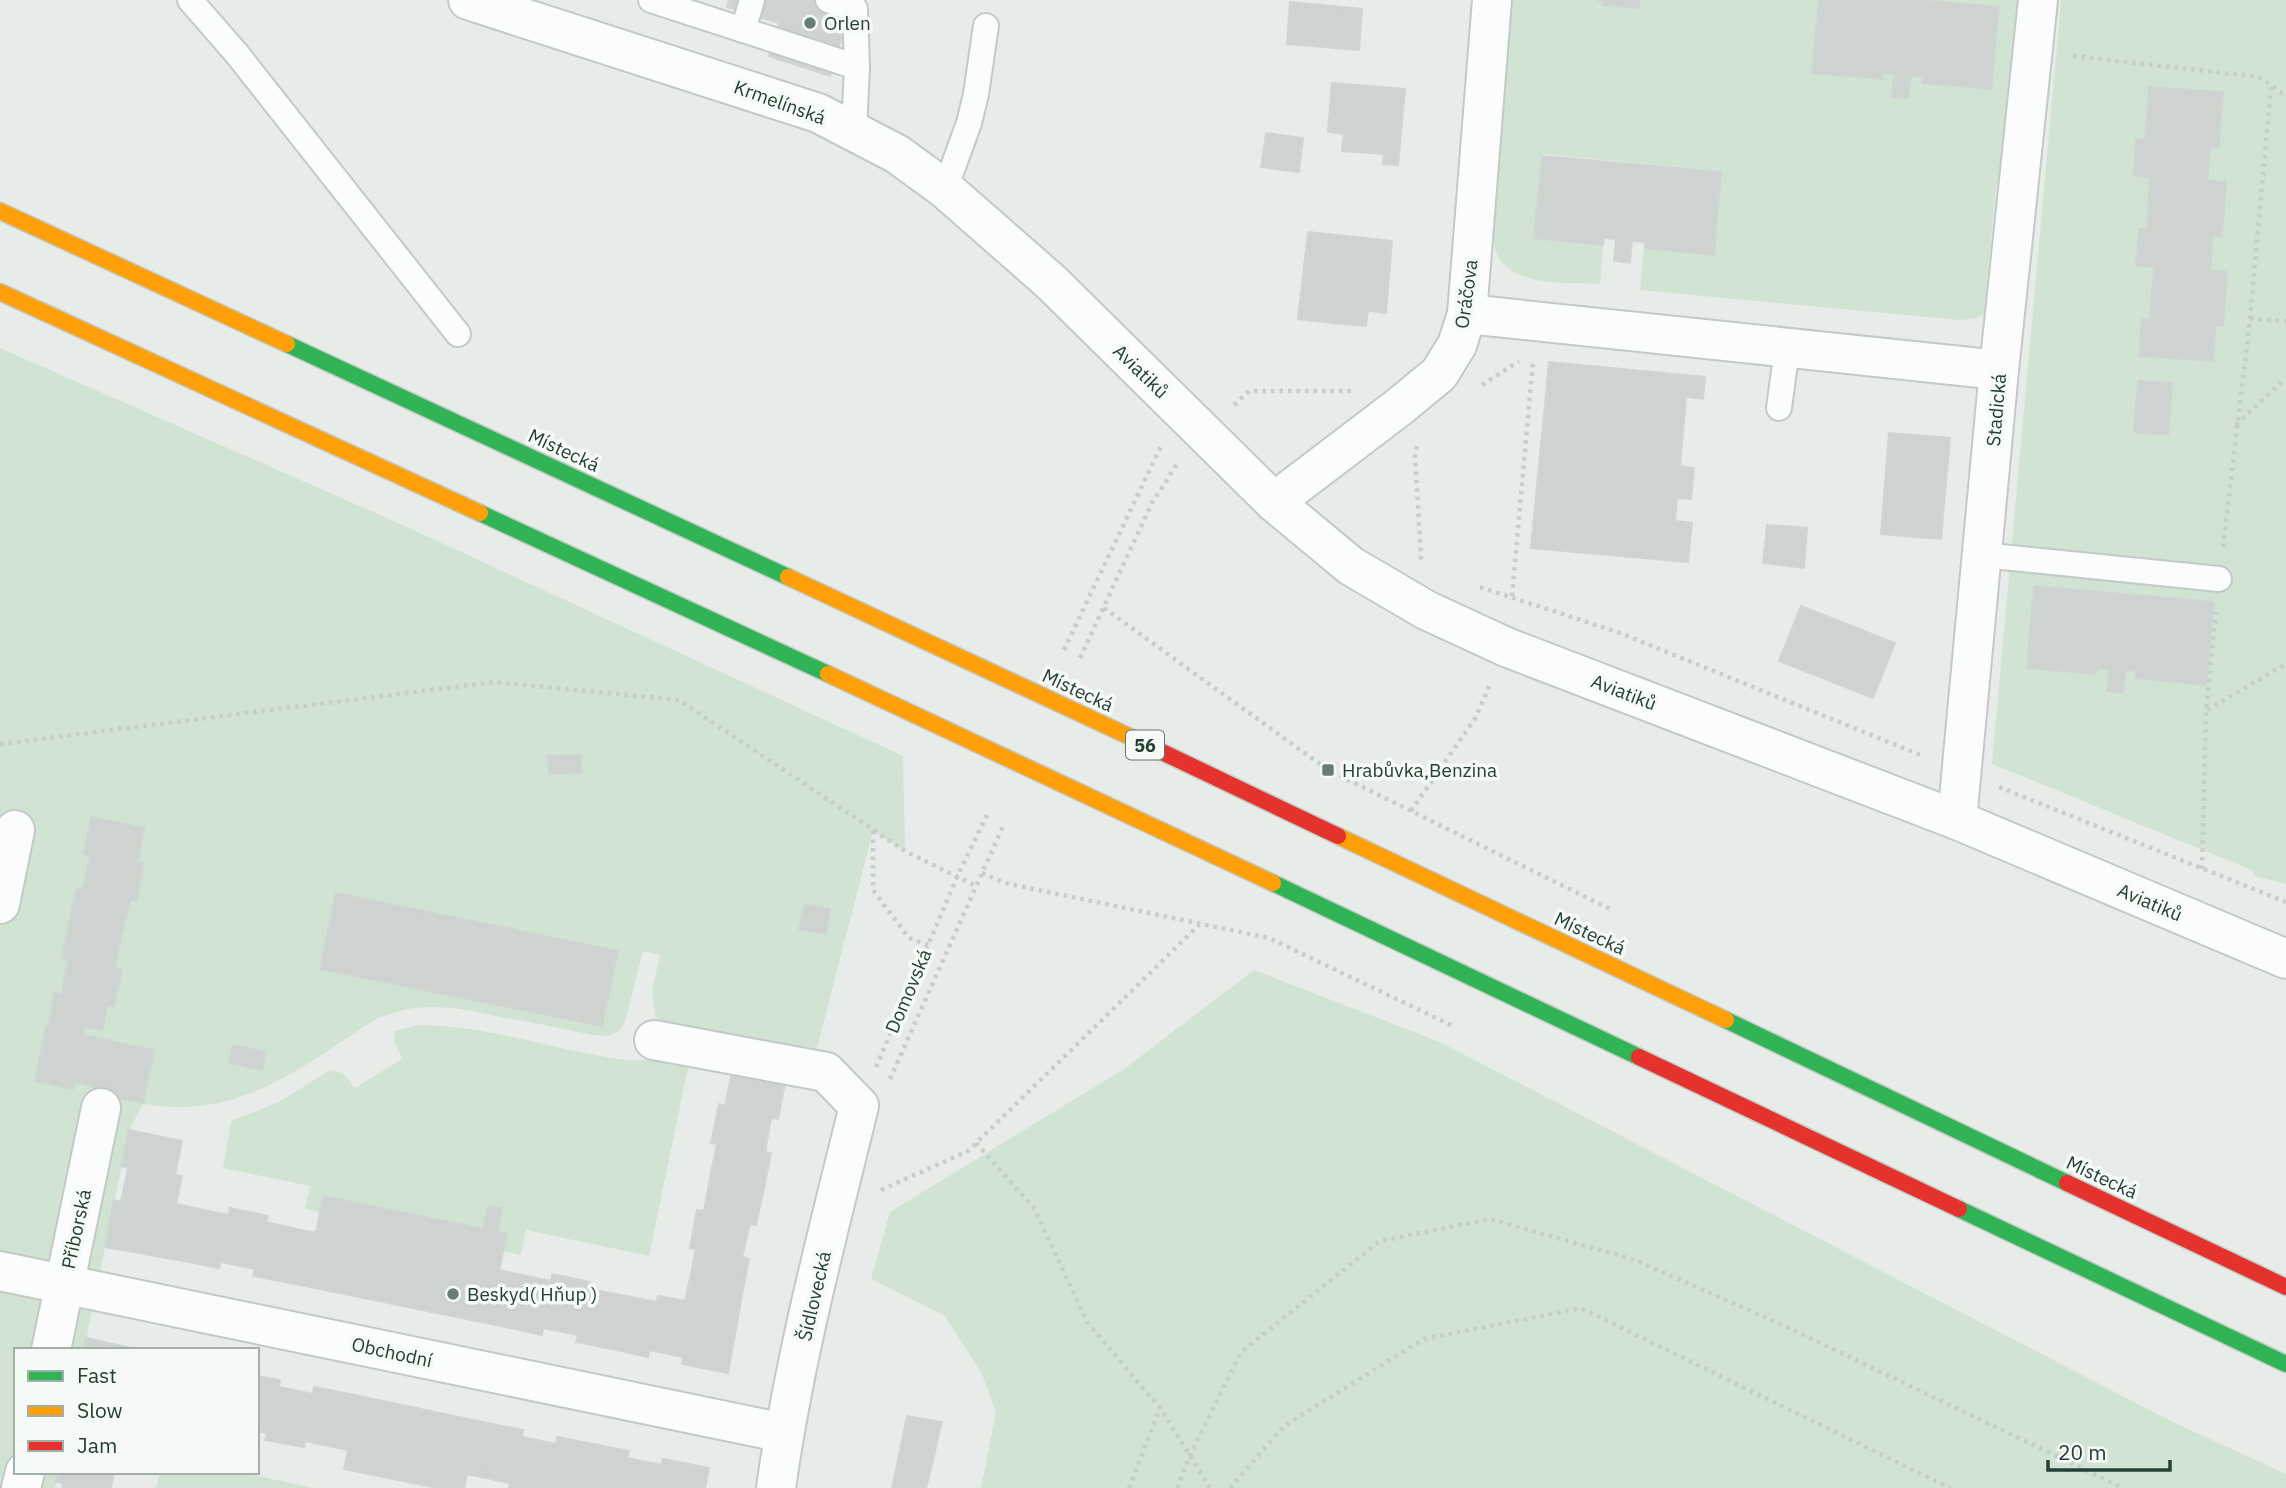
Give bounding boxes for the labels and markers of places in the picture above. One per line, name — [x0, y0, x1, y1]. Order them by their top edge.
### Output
place label: Orlen — [824, 11, 871, 35]
marker: Orlen — [802, 15, 818, 31]
place label: Hrabůvka,Benzina — [1342, 758, 1497, 782]
marker: Hrabůvka,Benzina — [1320, 762, 1336, 778]
place label: Beskyd( Hňup ) — [467, 1282, 597, 1306]
marker: Beskyd( Hňup ) — [445, 1286, 461, 1302]

